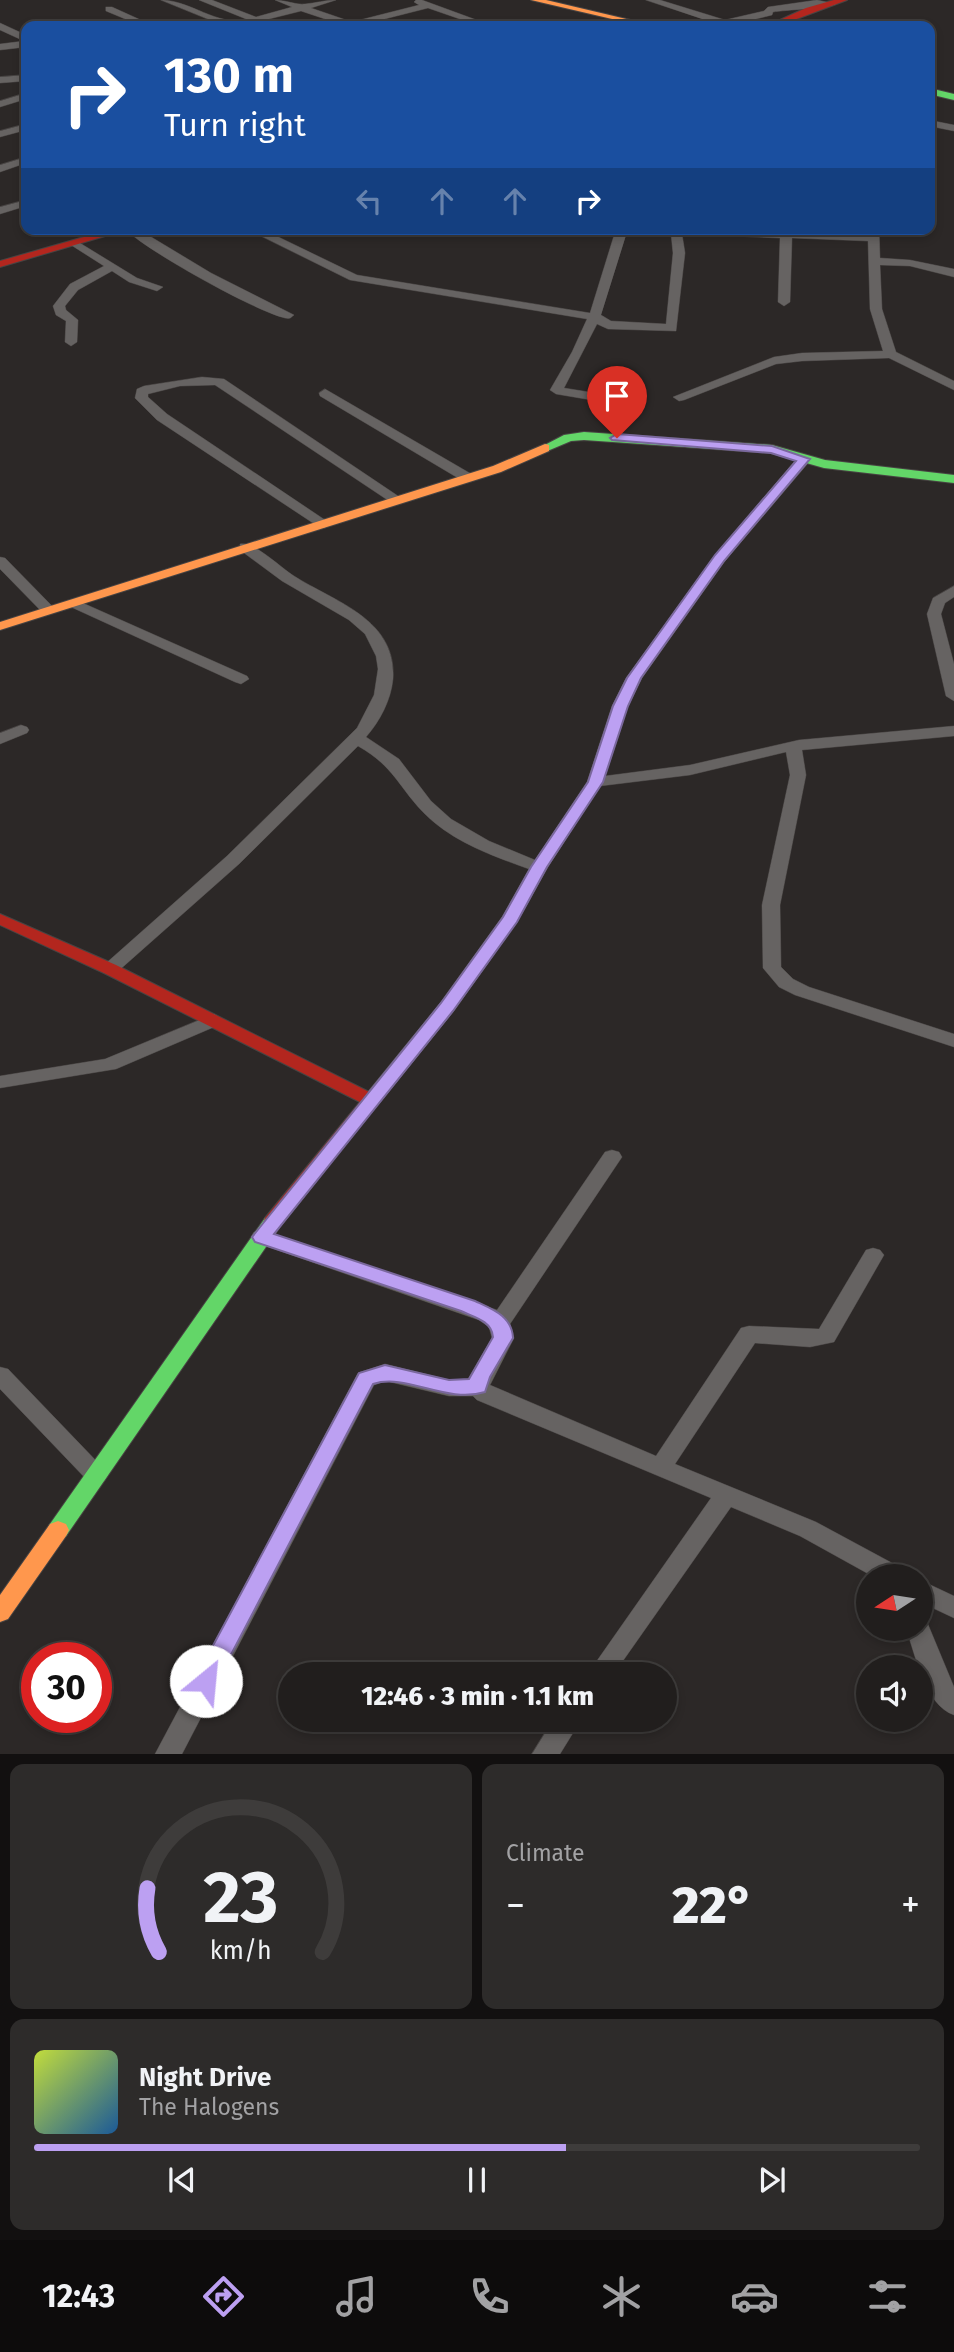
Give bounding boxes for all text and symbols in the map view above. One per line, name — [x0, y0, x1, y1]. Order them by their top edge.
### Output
text: 130 m — [164, 46, 294, 105]
icon: right — [49, 49, 140, 140]
text: Turn right — [164, 106, 306, 144]
icon: left — [350, 182, 388, 220]
icon: ahead — [423, 182, 461, 220]
icon: ahead — [496, 182, 534, 220]
icon: right — [569, 182, 607, 220]
pin — [587, 366, 647, 438]
icon: arrive — [598, 377, 636, 415]
north arrow — [856, 1564, 933, 1642]
map controls — [856, 1564, 933, 1732]
speed limit sign: 30 — [21, 1642, 112, 1733]
position arrow — [169, 1644, 243, 1718]
button: sound — [856, 1655, 933, 1732]
text: 12:46 · 3 min · 1.1 km — [361, 1681, 594, 1712]
text: Climate — [506, 1839, 585, 1867]
text: 23 — [203, 1855, 279, 1942]
text: 22° — [672, 1874, 754, 1937]
text: − — [506, 1882, 525, 1928]
text: + — [901, 1882, 920, 1928]
text: km/h — [210, 1936, 272, 1966]
text: Night Drive — [139, 2062, 271, 2093]
text: The Halogens — [139, 2093, 279, 2121]
icon: previous — [163, 2161, 201, 2199]
icon: pause — [458, 2161, 496, 2199]
icon: next — [753, 2161, 791, 2199]
icon: directions — [199, 2272, 248, 2321]
icon: music — [332, 2272, 381, 2321]
icon: phone — [465, 2272, 514, 2321]
icon: climate — [597, 2272, 646, 2321]
icon: car — [730, 2272, 779, 2321]
icon: filters — [863, 2272, 912, 2321]
text: 12:43 — [42, 2277, 115, 2315]

